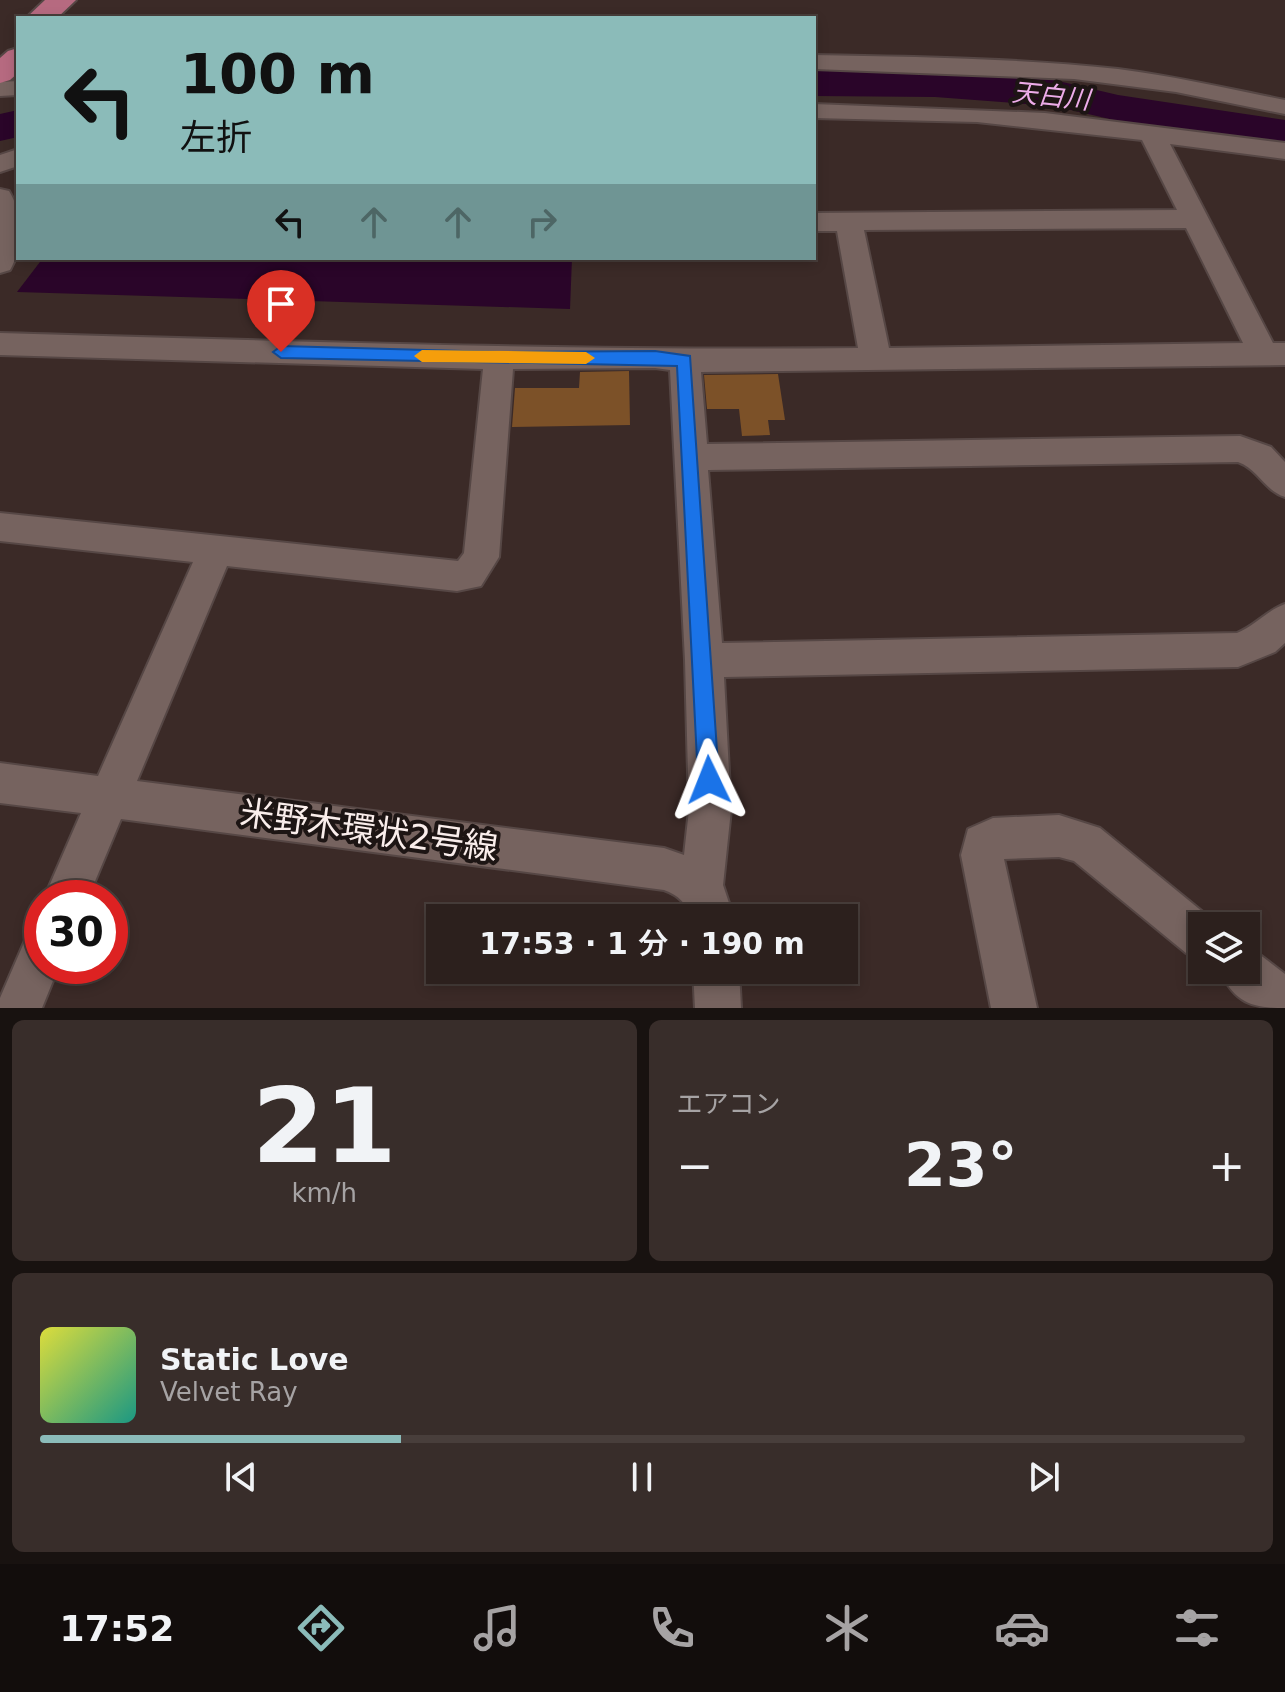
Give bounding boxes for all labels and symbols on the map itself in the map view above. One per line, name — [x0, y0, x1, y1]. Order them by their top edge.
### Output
water label: 天白川 — [1011, 77, 1094, 115]
pin — [247, 270, 315, 352]
position arrow — [667, 738, 751, 822]
street label: 米野木環状2号線 — [238, 792, 500, 868]
speed limit sign: 30 — [24, 880, 128, 984]

